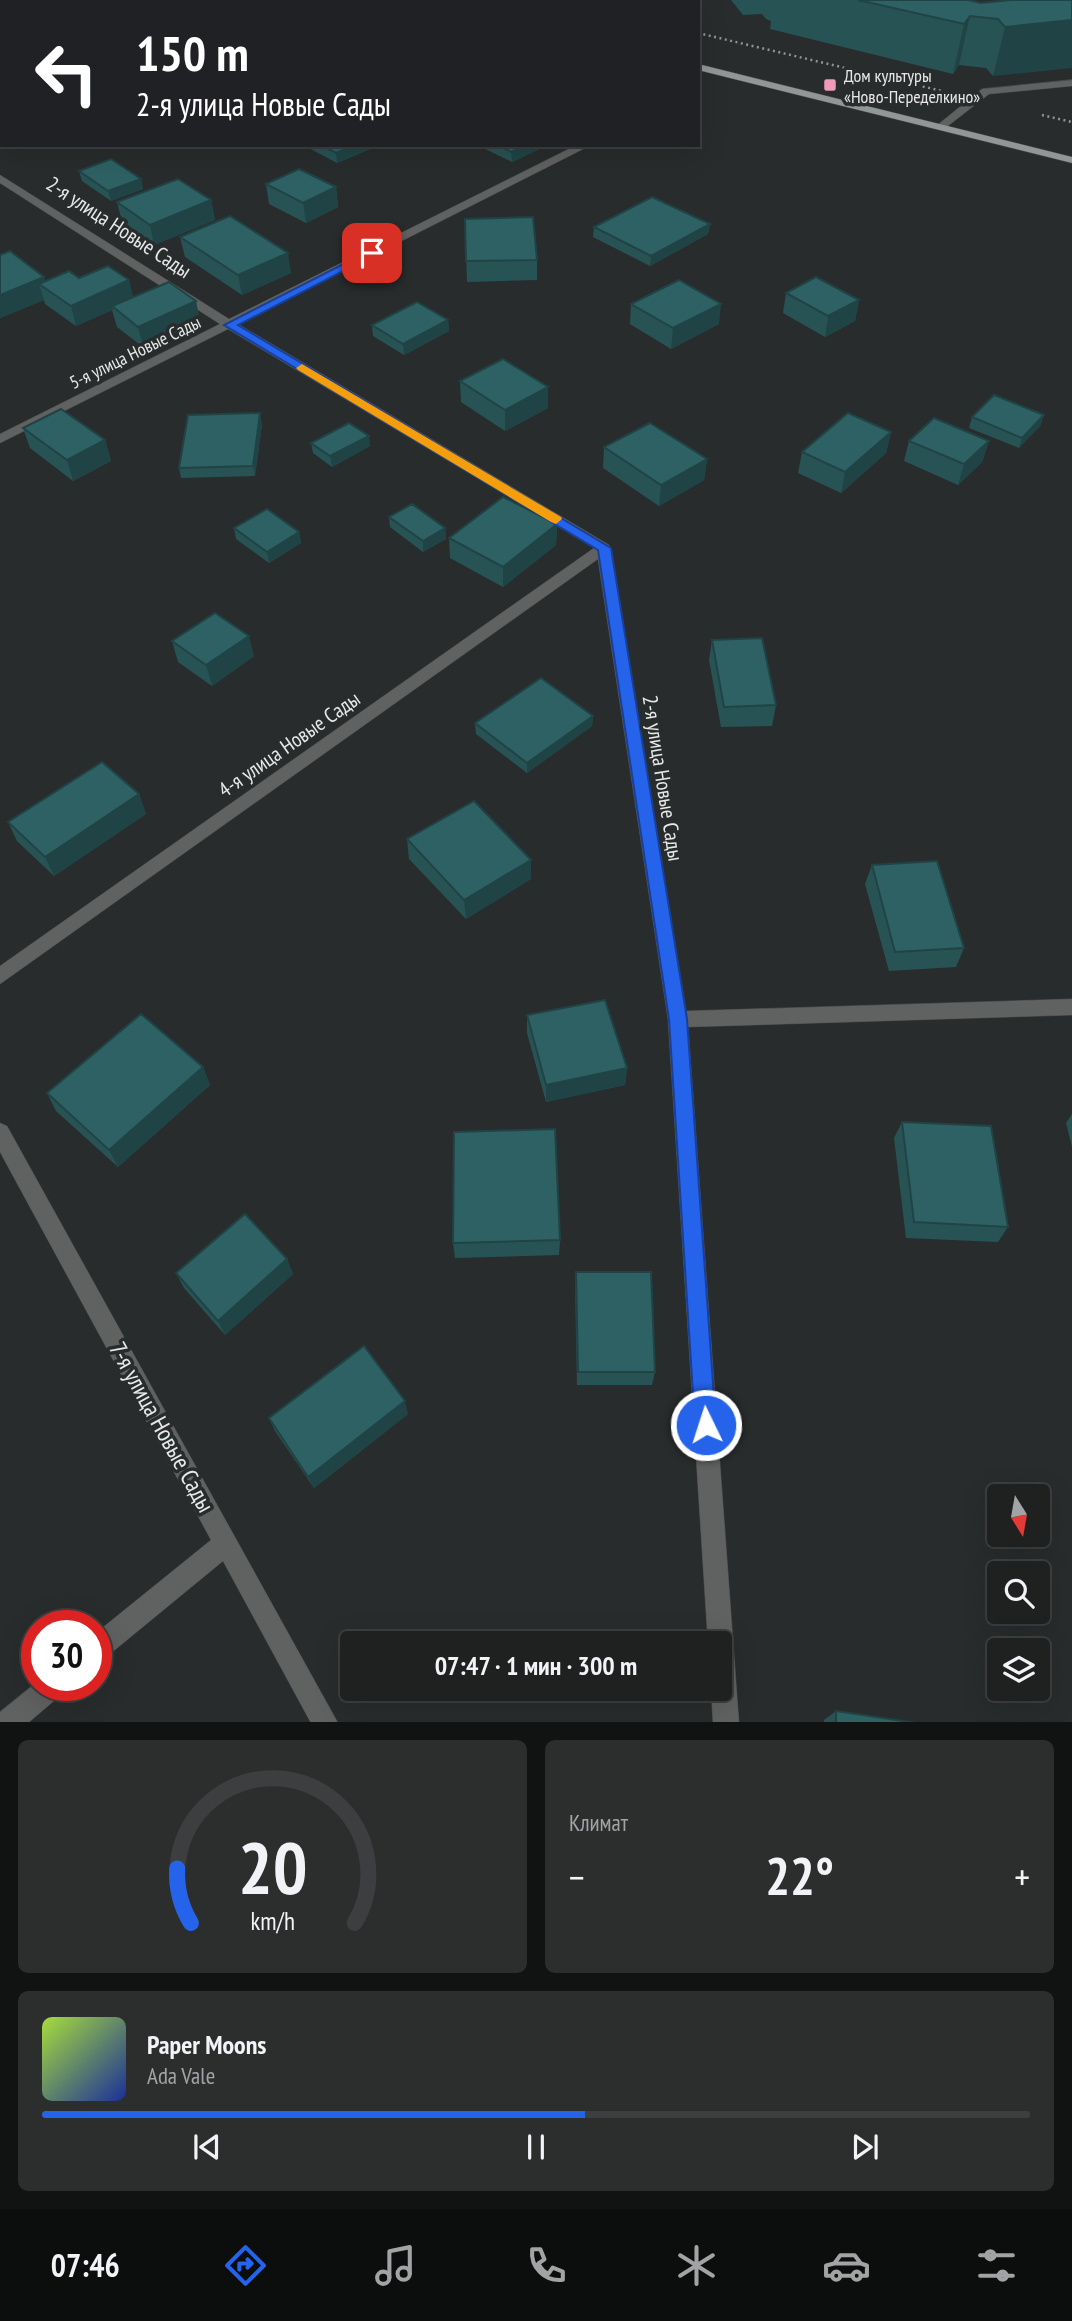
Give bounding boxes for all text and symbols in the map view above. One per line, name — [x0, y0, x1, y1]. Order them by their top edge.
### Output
text: 150 m — [136, 21, 249, 85]
icon: left — [21, 28, 112, 119]
place label: Дом культуры «Ново-Переделкино» — [844, 64, 980, 108]
marker: Дом культуры «Ново-Переделкино» — [822, 77, 838, 93]
text: 2-я улица Новые Сады — [136, 83, 391, 125]
street label: 2-я улица Новые Сады — [41, 170, 197, 284]
pin — [342, 223, 402, 283]
icon: arrive — [353, 234, 391, 272]
street label: 5-я улица Новые Сады — [66, 310, 204, 394]
street label: 4-я улица Новые Сады — [213, 685, 365, 803]
street label: 2-я улица Новые Сады — [637, 693, 689, 863]
street label: 7-я улица Новые Сады — [102, 1336, 222, 1518]
position arrow — [669, 1388, 743, 1462]
north arrow — [987, 1484, 1050, 1547]
map controls — [987, 1484, 1050, 1701]
button: search — [987, 1561, 1050, 1624]
speed limit sign: 30 — [21, 1610, 112, 1701]
button: layers — [987, 1638, 1050, 1701]
text: 07:47 · 1 мин · 300 m — [435, 1649, 637, 1682]
text: Климат — [569, 1808, 628, 1837]
text: 20 — [238, 1819, 307, 1913]
text: 22° — [765, 1842, 834, 1909]
text: − — [569, 1852, 585, 1901]
text: + — [1014, 1852, 1030, 1901]
text: km/h — [250, 1904, 295, 1936]
text: Paper Moons — [147, 2028, 266, 2061]
text: Ada Vale — [147, 2061, 215, 2090]
icon: previous — [188, 2128, 226, 2166]
icon: pause — [517, 2128, 555, 2166]
icon: next — [846, 2128, 884, 2166]
icon: directions — [221, 2241, 270, 2290]
icon: music — [371, 2241, 420, 2290]
icon: phone — [522, 2241, 571, 2290]
icon: climate — [672, 2241, 721, 2290]
icon: car — [822, 2241, 871, 2290]
icon: filters — [972, 2241, 1021, 2290]
text: 07:46 — [51, 2244, 120, 2286]

